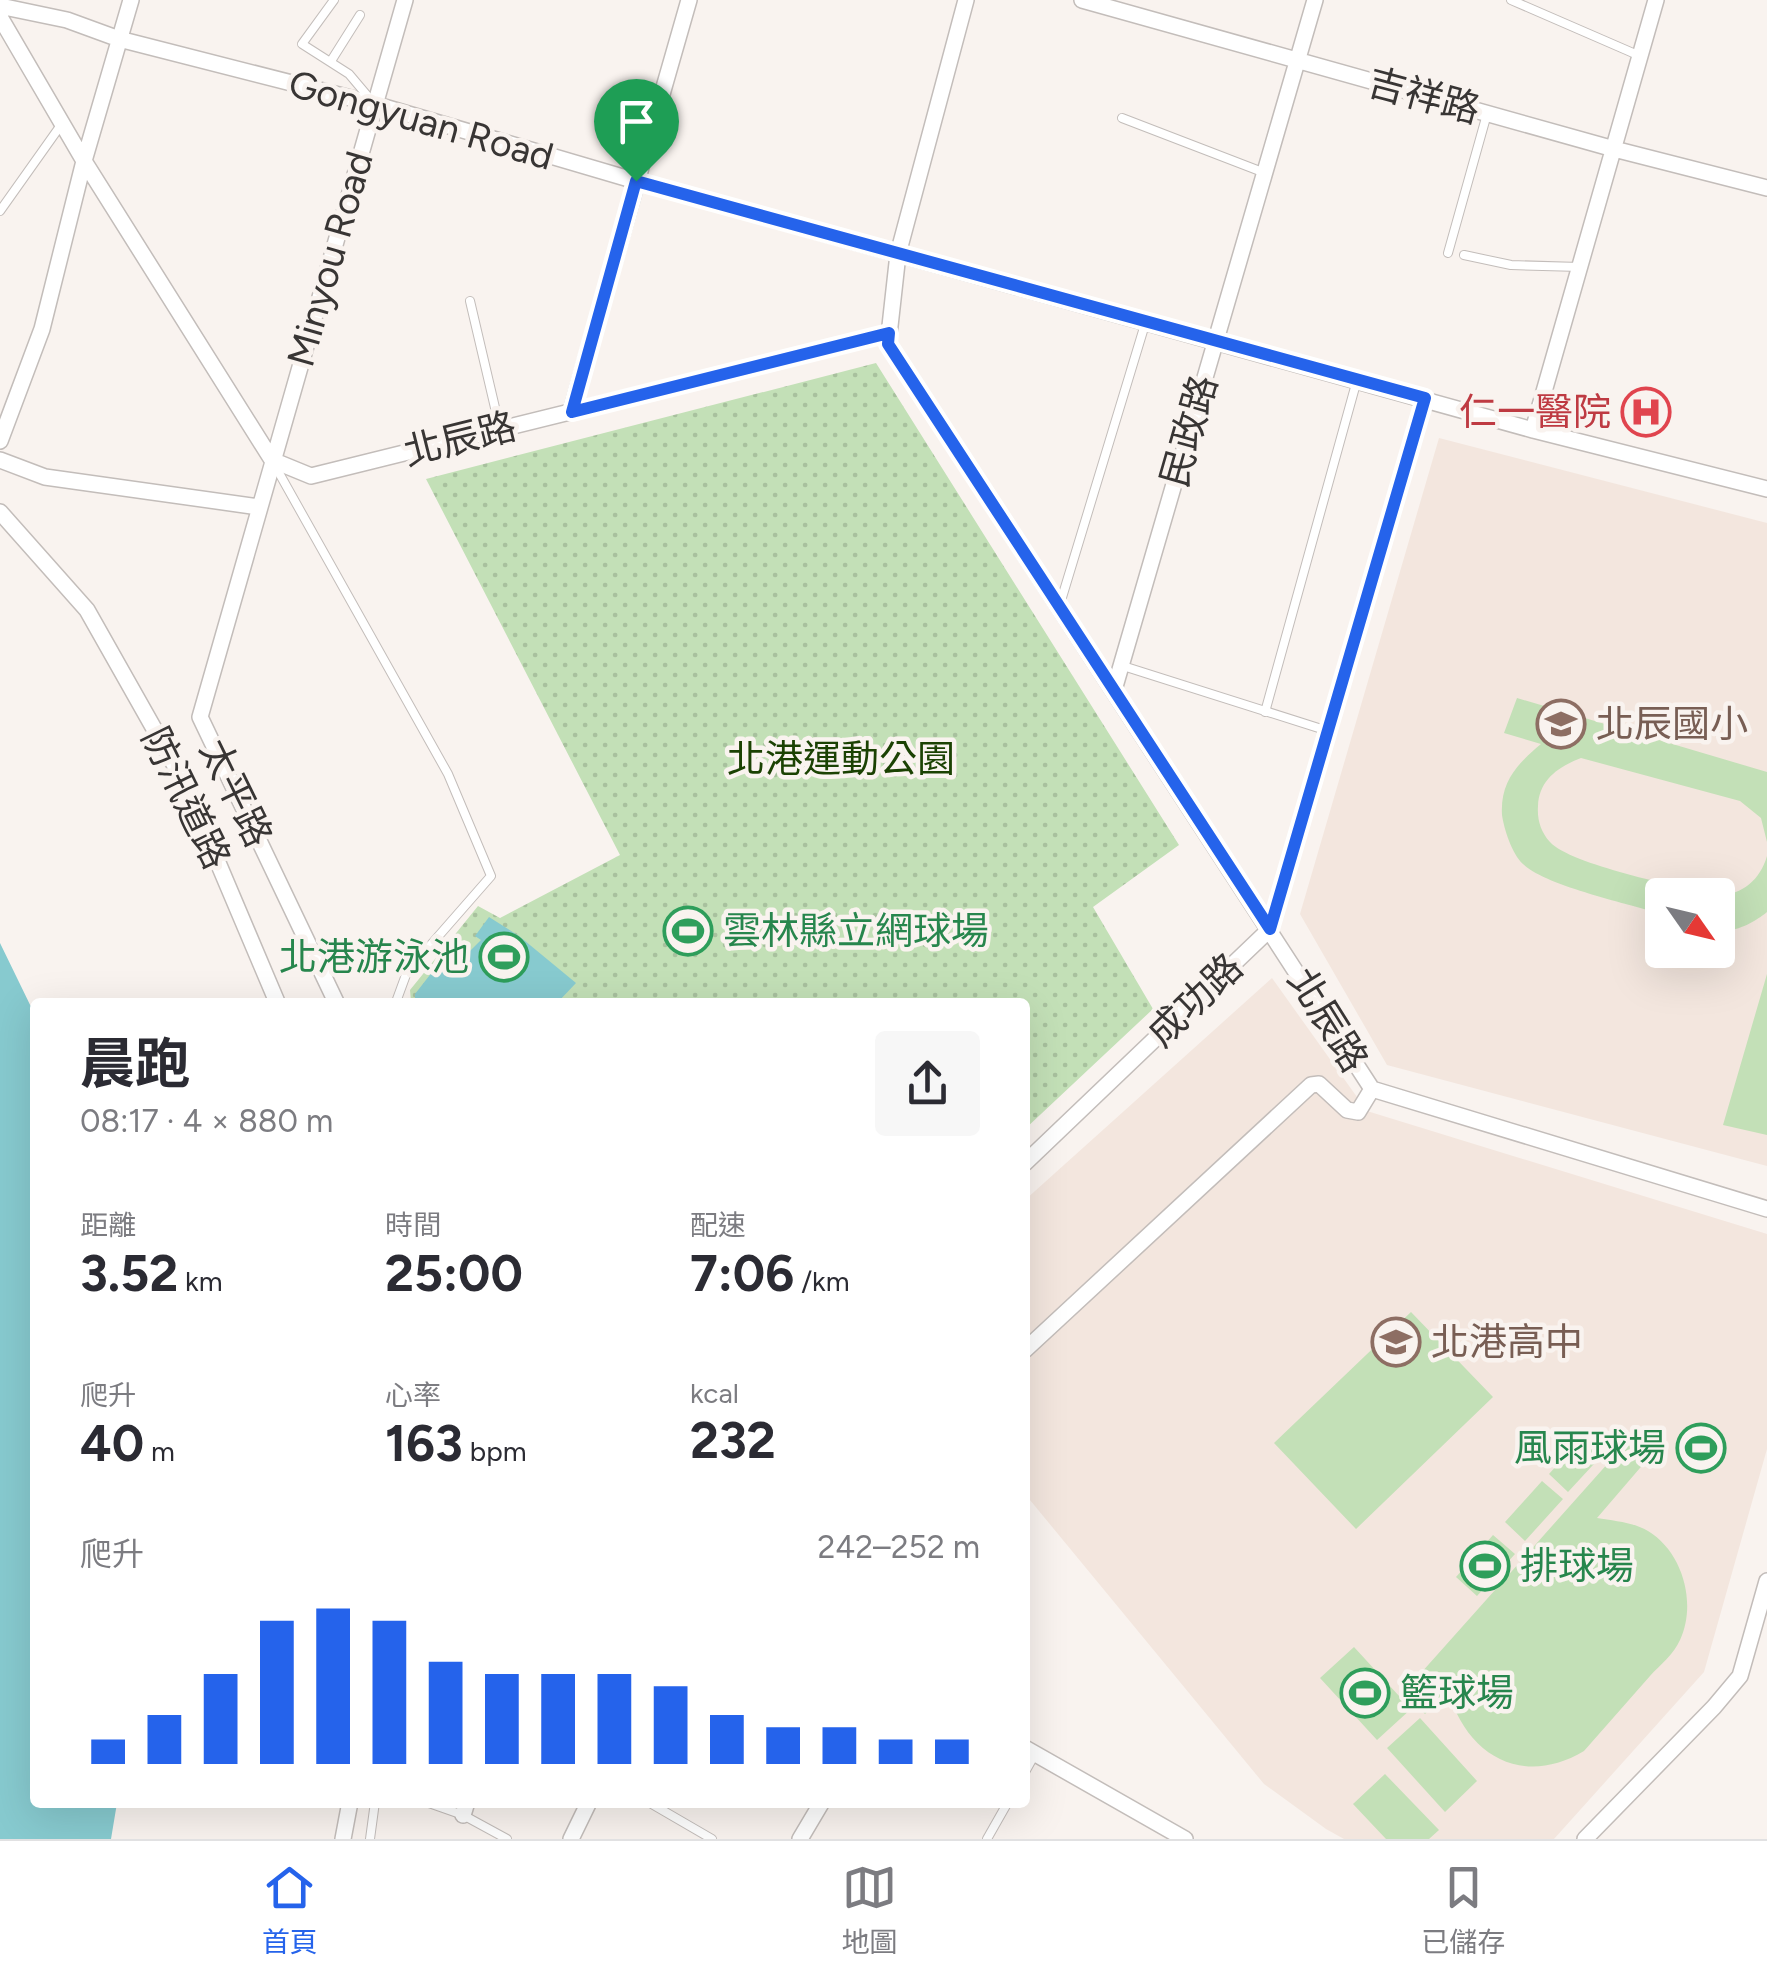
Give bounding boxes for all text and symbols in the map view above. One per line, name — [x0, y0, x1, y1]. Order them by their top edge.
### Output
street label: 吉祥路 — [1363, 59, 1485, 133]
street label: Gongyuan Road — [283, 60, 559, 180]
pin — [594, 79, 679, 182]
icon: arrive — [609, 94, 664, 149]
street label: Minyou Road — [277, 146, 383, 372]
street label: 民政路 — [1151, 370, 1227, 492]
hospital icon: 仁一醫院 — [1620, 386, 1672, 438]
place label: 仁一醫院 — [1459, 389, 1611, 435]
street label: 北辰路 — [399, 403, 521, 475]
school or university icon: 北辰國小 — [1535, 698, 1587, 750]
place label: 北辰國小 — [1596, 701, 1748, 747]
street label: 防汛道路 — [132, 720, 240, 876]
street label: 太平路 — [190, 732, 282, 854]
park label: 北港運動公園 — [727, 736, 955, 782]
north arrow — [1645, 878, 1735, 968]
map controls — [1645, 878, 1735, 968]
sports icon: 雲林縣立網球場 — [662, 905, 714, 957]
place label: 雲林縣立網球場 — [723, 908, 989, 954]
sports icon: 北港游泳池 — [478, 931, 530, 983]
place label: 北港游泳池 — [279, 934, 469, 980]
street label: 成功路 — [1138, 944, 1252, 1056]
street label: 北辰路 — [1278, 959, 1378, 1081]
text: 晨跑 — [80, 1031, 190, 1097]
button: share — [875, 1031, 980, 1136]
text: 08:17 · 4 × 880 m — [80, 1102, 333, 1140]
text: 距離 — [80, 1208, 136, 1242]
text: 時間 — [385, 1208, 441, 1242]
text: 配速 — [690, 1208, 746, 1242]
text: 3.52 — [80, 1243, 178, 1304]
text: 25:00 — [385, 1243, 523, 1304]
text: 7:06 — [690, 1243, 794, 1304]
text: km — [178, 1264, 223, 1298]
text: /km — [794, 1264, 849, 1298]
school or university icon: 北港高中 — [1370, 1316, 1422, 1368]
place label: 北港高中 — [1431, 1319, 1583, 1365]
text: kcal — [690, 1376, 739, 1410]
text: 爬升 — [80, 1378, 136, 1412]
text: 心率 — [385, 1378, 441, 1412]
text: 232 — [690, 1410, 776, 1471]
text: 40 — [80, 1413, 144, 1474]
text: 163 — [385, 1413, 463, 1474]
sports icon: 風雨球場 — [1675, 1422, 1727, 1474]
place label: 風雨球場 — [1514, 1425, 1666, 1471]
text: m — [144, 1434, 175, 1468]
text: bpm — [463, 1434, 527, 1468]
text: 242–252 m — [817, 1528, 980, 1566]
text: 爬升 — [80, 1535, 144, 1573]
sports icon: 排球場 — [1459, 1540, 1511, 1592]
place label: 排球場 — [1520, 1543, 1634, 1589]
sports icon: 籃球場 — [1339, 1667, 1391, 1719]
place label: 籃球場 — [1400, 1670, 1514, 1716]
tab: 首頁 — [262, 1860, 318, 1960]
tab: 地圖 — [841, 1860, 897, 1960]
tab: 已儲存 — [1421, 1860, 1505, 1960]

